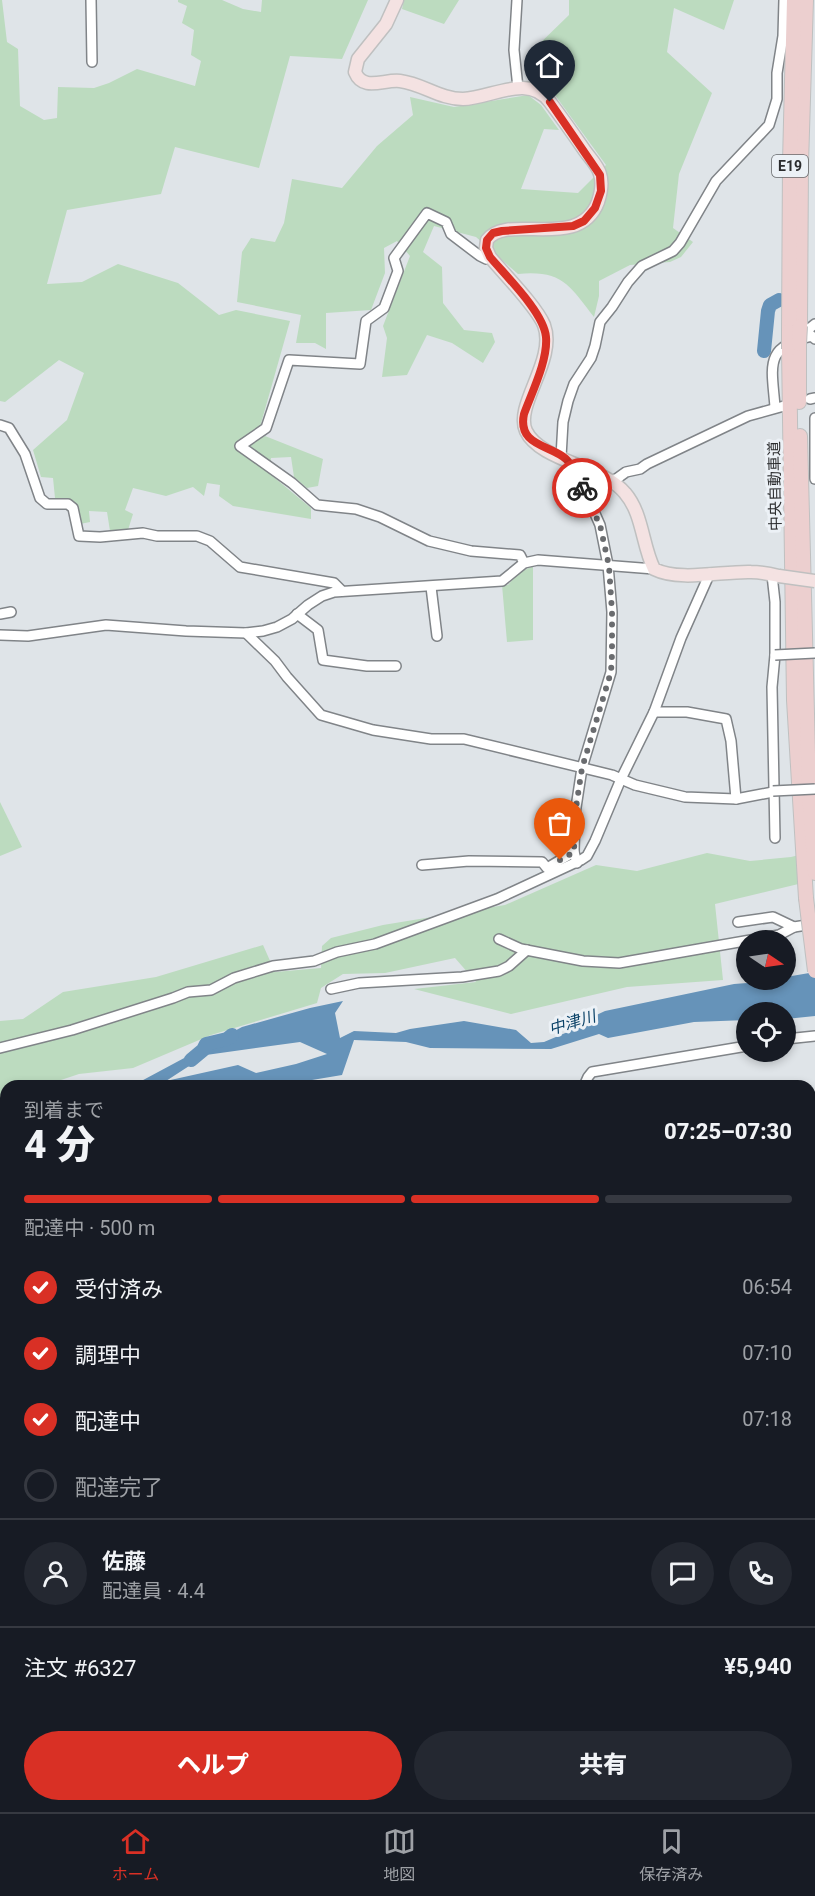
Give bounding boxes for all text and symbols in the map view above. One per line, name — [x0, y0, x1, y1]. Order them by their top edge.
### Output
pin — [524, 40, 575, 102]
icon: home — [533, 49, 566, 82]
road number: E19 — [772, 155, 808, 177]
street label: 中央自動車道 — [765, 441, 785, 531]
courier — [552, 458, 612, 518]
icon: bike — [566, 472, 599, 505]
pin — [534, 798, 585, 860]
icon: bag — [543, 807, 576, 840]
north arrow — [736, 930, 796, 990]
map controls — [736, 930, 796, 1062]
button: locate — [736, 1002, 796, 1062]
water label: 中津川 — [546, 1006, 600, 1039]
text: 到着まで — [24, 1098, 104, 1122]
text: 07:25–07:30 — [664, 1119, 792, 1144]
text: 4 分 — [24, 1122, 95, 1168]
text: 配達中 · 500 m — [24, 1216, 155, 1240]
icon: check — [24, 1271, 57, 1304]
text: 06:54 — [742, 1275, 792, 1299]
text: 受付済み — [75, 1277, 163, 1302]
icon: check — [24, 1337, 57, 1370]
text: 07:10 — [742, 1341, 792, 1365]
text: 調理中 — [75, 1343, 141, 1368]
icon: check — [24, 1403, 57, 1436]
text: 07:18 — [742, 1407, 792, 1431]
text: 配達中 — [75, 1409, 141, 1434]
text: 配達完了 — [75, 1475, 163, 1500]
button: person — [24, 1542, 87, 1605]
button: chat — [651, 1542, 714, 1605]
button: phone — [729, 1542, 792, 1605]
text: 佐藤 — [102, 1549, 146, 1574]
text: 配達員 · 4.4 — [102, 1579, 205, 1603]
text: ¥5,940 — [724, 1654, 792, 1679]
text: 注文 #6327 — [24, 1656, 136, 1681]
button: ヘルプ — [24, 1731, 402, 1800]
button: 共有 — [414, 1731, 792, 1800]
tab: ホーム — [112, 1825, 159, 1885]
tab: 地図 — [383, 1825, 416, 1885]
tab: 保存済み — [639, 1825, 703, 1885]

